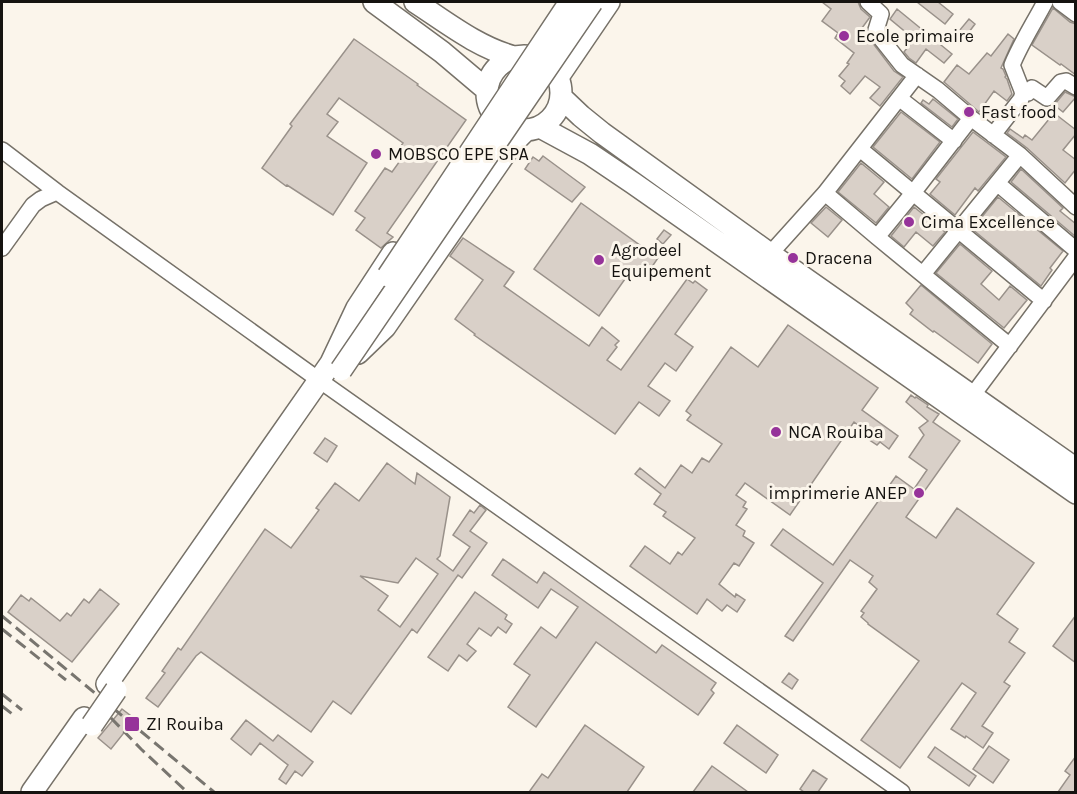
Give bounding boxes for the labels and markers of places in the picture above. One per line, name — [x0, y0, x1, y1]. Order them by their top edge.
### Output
place label: Ecole primaire — [856, 25, 974, 47]
marker: Ecole primaire — [837, 29, 851, 43]
place label: Fast food — [981, 101, 1057, 123]
marker: Fast food — [962, 105, 976, 119]
place label: MOBSCO EPE SPA — [388, 143, 529, 165]
marker: MOBSCO EPE SPA — [369, 147, 383, 161]
place label: Cima Excellence — [921, 211, 1055, 233]
marker: Cima Excellence — [902, 215, 916, 229]
place label: Agrodeel Equipement — [611, 239, 712, 282]
place label: Dracena — [805, 247, 873, 269]
marker: Dracena — [786, 251, 800, 265]
marker: Agrodeel Equipement — [592, 253, 606, 267]
place label: NCA Rouiba — [788, 421, 884, 443]
marker: NCA Rouiba — [769, 425, 783, 439]
place label: imprimerie ANEP — [768, 482, 907, 504]
marker: imprimerie ANEP — [912, 486, 926, 500]
place label: ZI Rouiba — [146, 713, 224, 735]
marker: ZI Rouiba — [123, 715, 141, 733]

